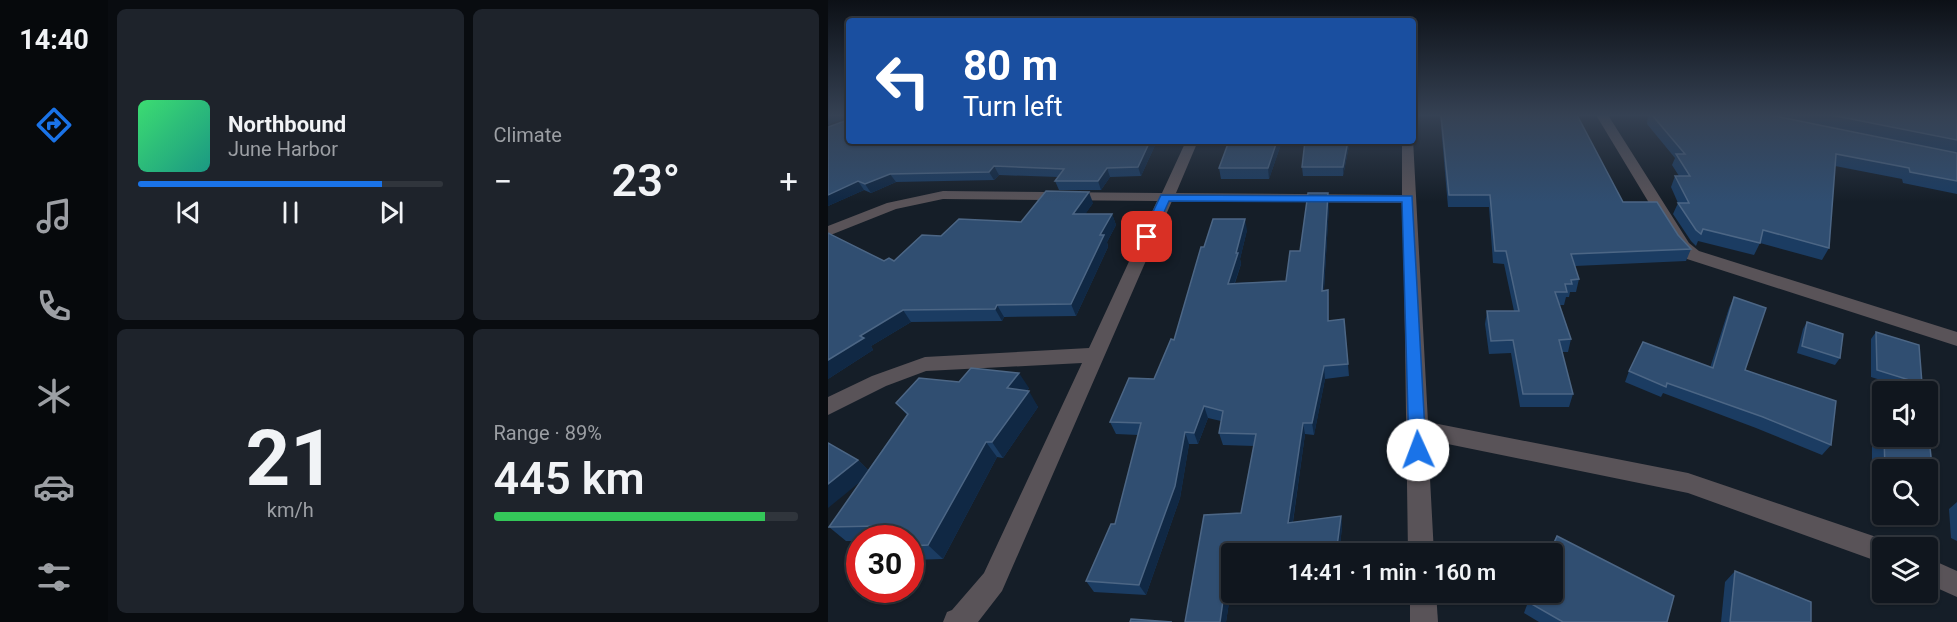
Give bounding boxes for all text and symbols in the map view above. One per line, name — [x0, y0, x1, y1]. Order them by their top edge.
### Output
text: 14:40 — [19, 24, 89, 56]
text: 80 m — [963, 41, 1058, 90]
icon: left — [864, 42, 942, 120]
text: Turn left — [963, 91, 1063, 123]
icon: directions — [33, 104, 75, 146]
text: Northbound — [228, 112, 346, 137]
text: Climate — [494, 123, 562, 147]
text: June Harbor — [228, 137, 338, 161]
text: 23° — [611, 154, 680, 207]
text: − — [494, 162, 512, 201]
text: + — [779, 162, 798, 201]
icon: music — [33, 195, 75, 237]
icon: previous — [172, 196, 205, 229]
icon: pause — [274, 196, 307, 229]
icon: next — [375, 196, 408, 229]
pin — [1121, 211, 1172, 262]
icon: arrive — [1130, 220, 1163, 253]
icon: phone — [33, 285, 75, 327]
icon: climate — [33, 375, 75, 417]
map controls — [1872, 381, 1938, 603]
button: sound — [1872, 381, 1938, 447]
text: 21 — [245, 413, 335, 504]
position arrow — [1386, 418, 1450, 482]
text: Range · 89% — [494, 421, 602, 445]
text: 445 km — [494, 452, 645, 505]
button: search — [1872, 459, 1938, 525]
icon: car — [33, 466, 75, 508]
text: km/h — [267, 498, 314, 522]
speed limit sign: 30 — [846, 525, 924, 603]
button: layers — [1872, 537, 1938, 603]
icon: filters — [33, 556, 75, 598]
text: 14:41 · 1 min · 160 m — [1288, 560, 1496, 585]

